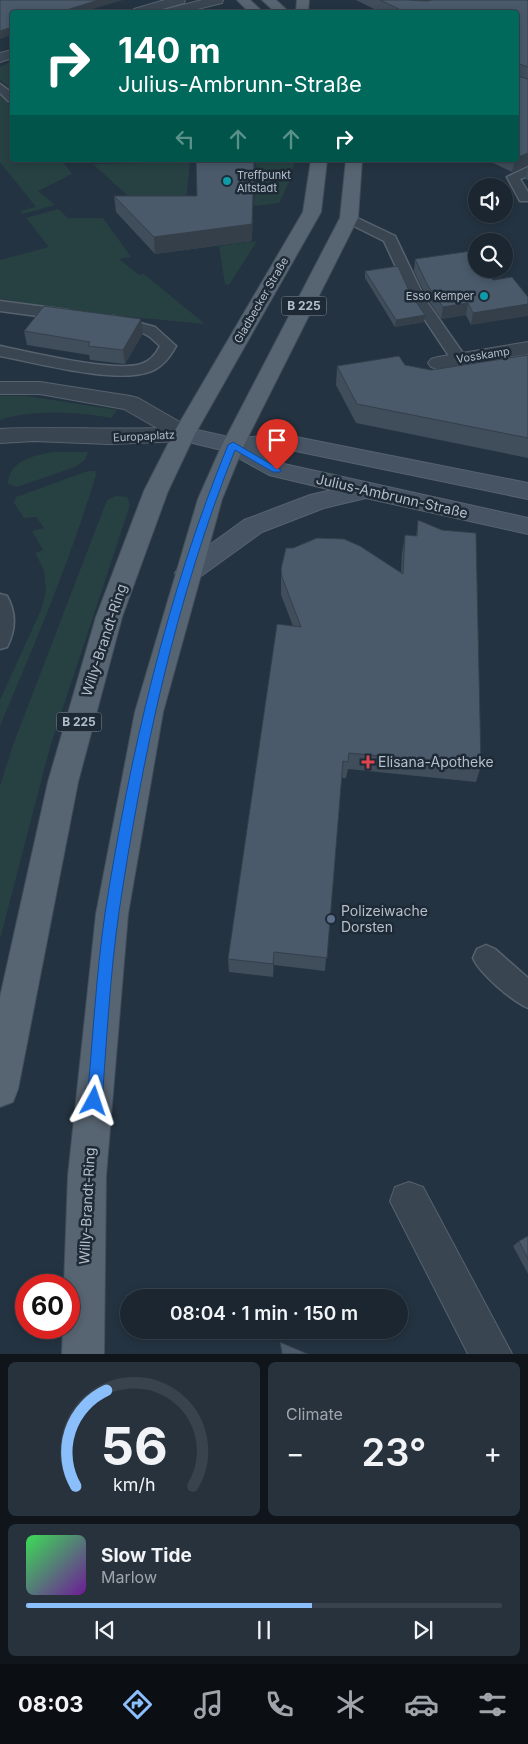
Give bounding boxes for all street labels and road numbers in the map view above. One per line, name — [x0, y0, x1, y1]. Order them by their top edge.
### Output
street label: Gladbecker Straße — [231, 255, 291, 345]
road number: B 225 — [282, 296, 326, 316]
street label: Vosskamp — [455, 344, 511, 366]
street label: Europaplatz — [113, 427, 175, 445]
street label: Julius-Ambrunn-Straße — [315, 470, 470, 521]
street label: Willy-Brandt-Ring — [77, 582, 130, 698]
road number: B 225 — [56, 712, 102, 732]
street label: Willy-Brandt-Ring — [75, 1147, 98, 1265]

